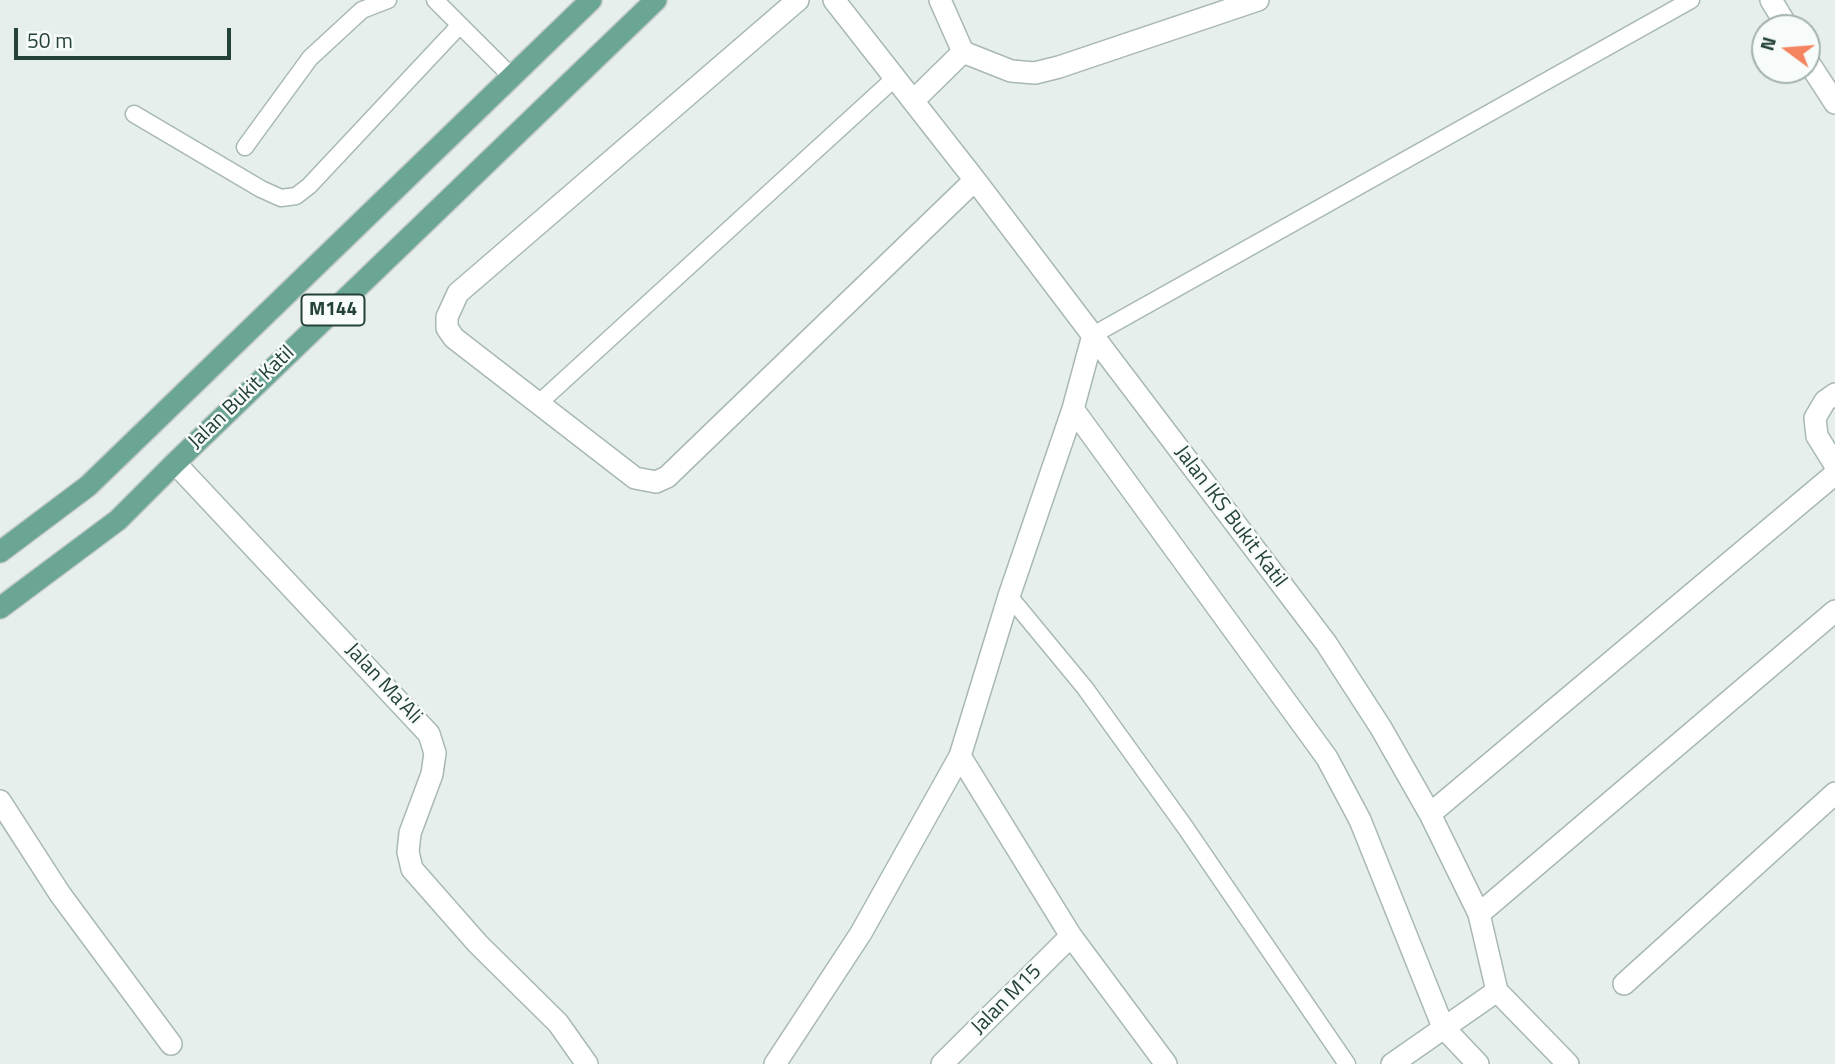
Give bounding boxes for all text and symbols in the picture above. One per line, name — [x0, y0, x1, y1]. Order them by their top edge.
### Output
scale bar — [18, 14, 234, 58]
north arrow — [1751, 14, 1821, 84]
text: 50 m — [27, 24, 73, 56]
text: N — [1751, 33, 1783, 54]
road number: M144 — [302, 294, 364, 326]
street label: Jalan Bukit Katil — [184, 341, 300, 455]
street label: Jalan IKS Bukit Katil — [1168, 441, 1292, 593]
street label: Jalan Ma'Ali — [339, 638, 427, 730]
street label: Jalan M15 — [967, 960, 1047, 1040]

